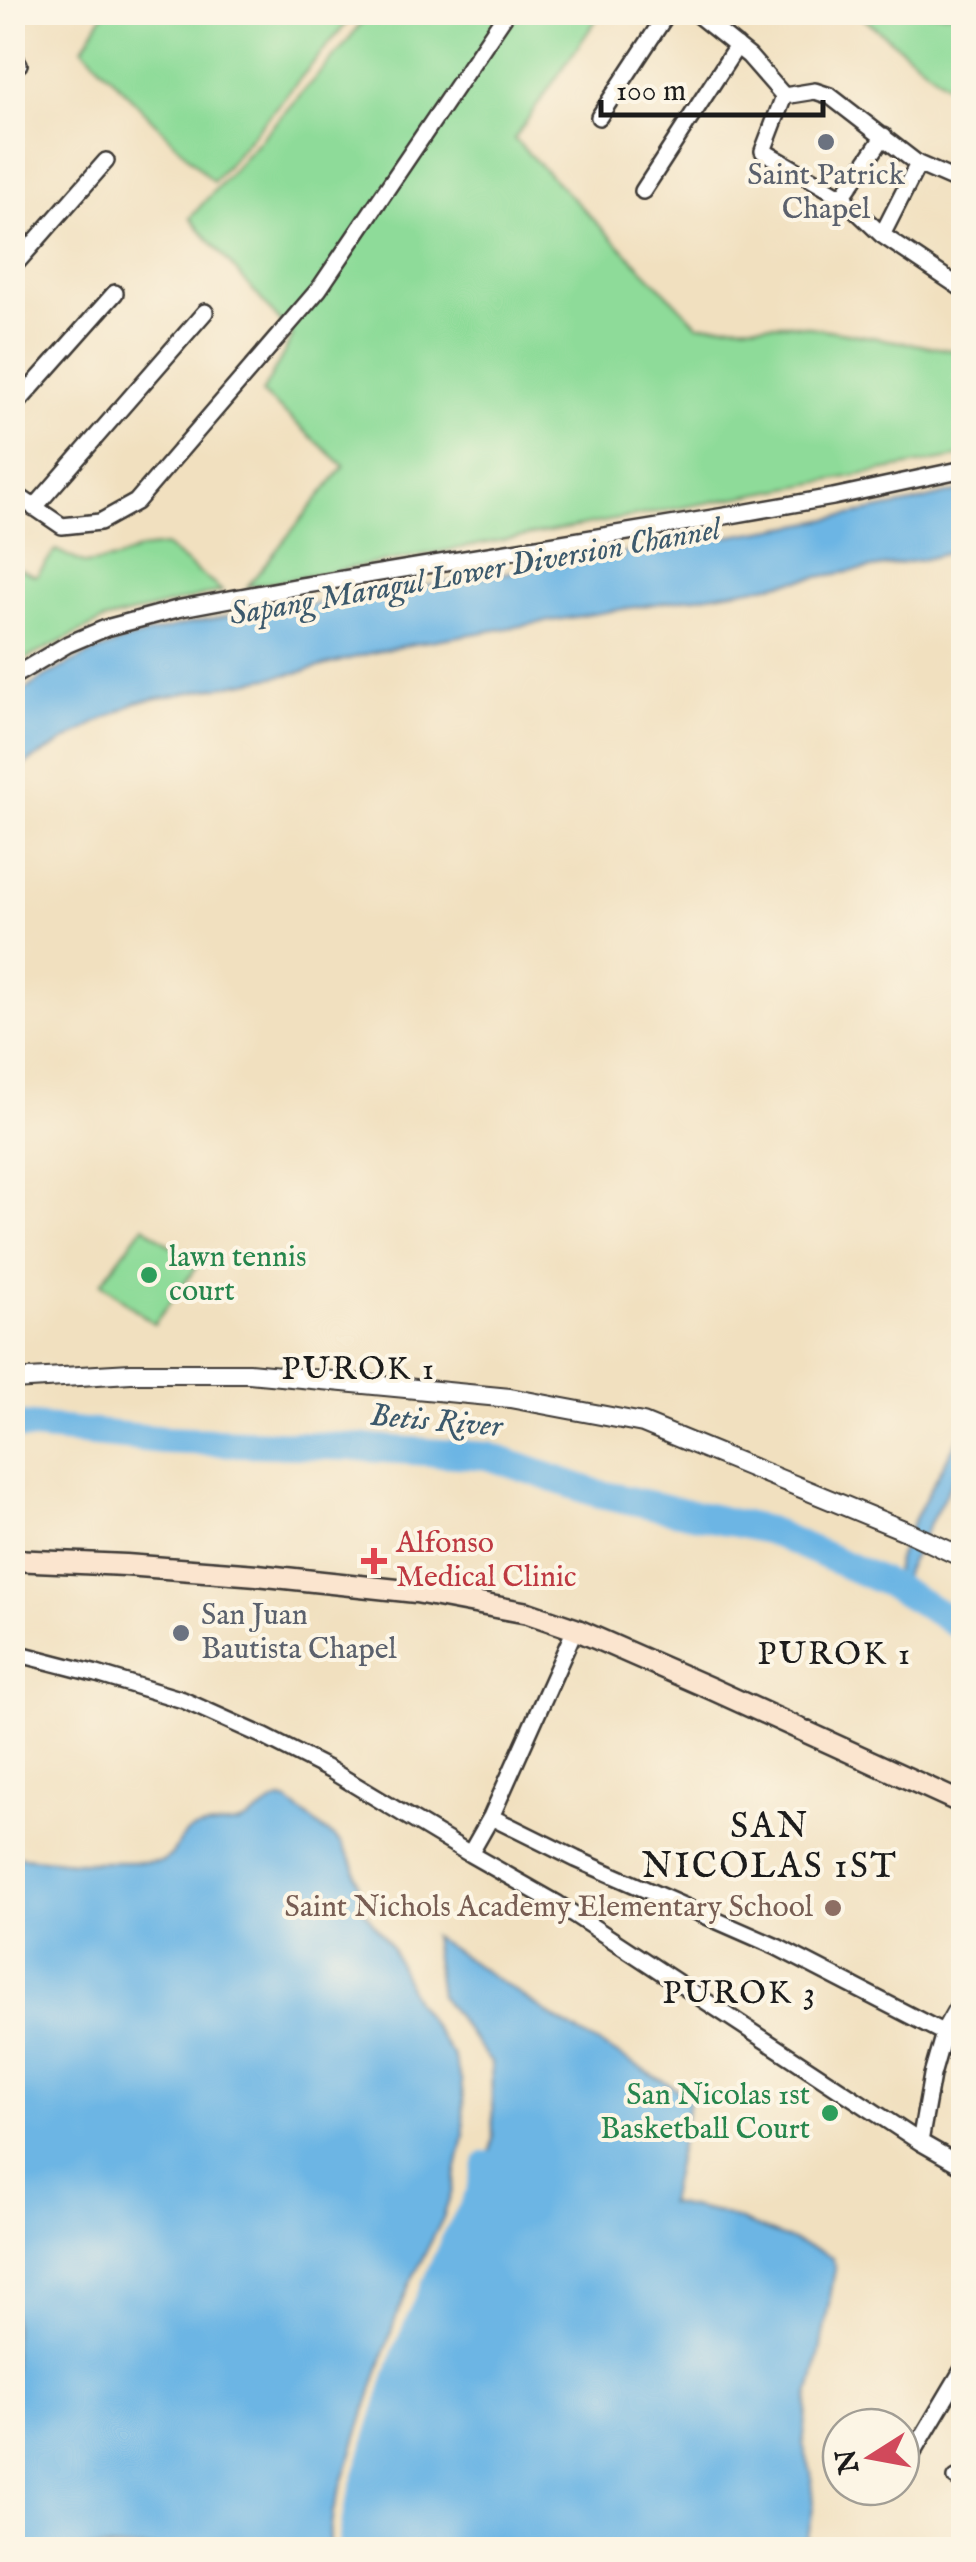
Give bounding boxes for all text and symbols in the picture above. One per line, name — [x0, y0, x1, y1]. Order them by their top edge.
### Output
scale bar — [601, 55, 824, 117]
text: 100 m — [616, 73, 686, 111]
marker: Saint Patrick Chapel — [815, 131, 837, 153]
place label: Saint Patrick Chapel — [747, 157, 906, 229]
water label: Sapang Maragul Lower Diversion Channel — [226, 509, 726, 636]
place label: lawn tennis court — [169, 1239, 307, 1311]
marker: lawn tennis court — [138, 1264, 160, 1286]
district label: PUROK 1 — [281, 1350, 437, 1391]
water label: Betis River — [368, 1396, 506, 1448]
place label: Alfonso Medical Clinic — [395, 1525, 577, 1597]
marker: Alfonso Medical Clinic — [361, 1548, 387, 1574]
place label: San Juan Bautista Chapel — [201, 1597, 397, 1669]
marker: San Juan Bautista Chapel — [170, 1622, 192, 1644]
district label: PUROK 1 — [757, 1635, 913, 1676]
district label: SAN NICOLAS 1ST — [642, 1805, 898, 1890]
place label: Saint Nichols Academy Elementary School — [285, 1889, 814, 1927]
marker: Saint Nichols Academy Elementary School — [822, 1897, 844, 1919]
district label: PUROK 3 — [662, 1974, 818, 2015]
place label: San Nicolas 1st Basketball Court — [600, 2077, 810, 2149]
marker: San Nicolas 1st Basketball Court — [819, 2102, 841, 2124]
north arrow — [821, 2407, 921, 2507]
text: N — [829, 2446, 869, 2478]

